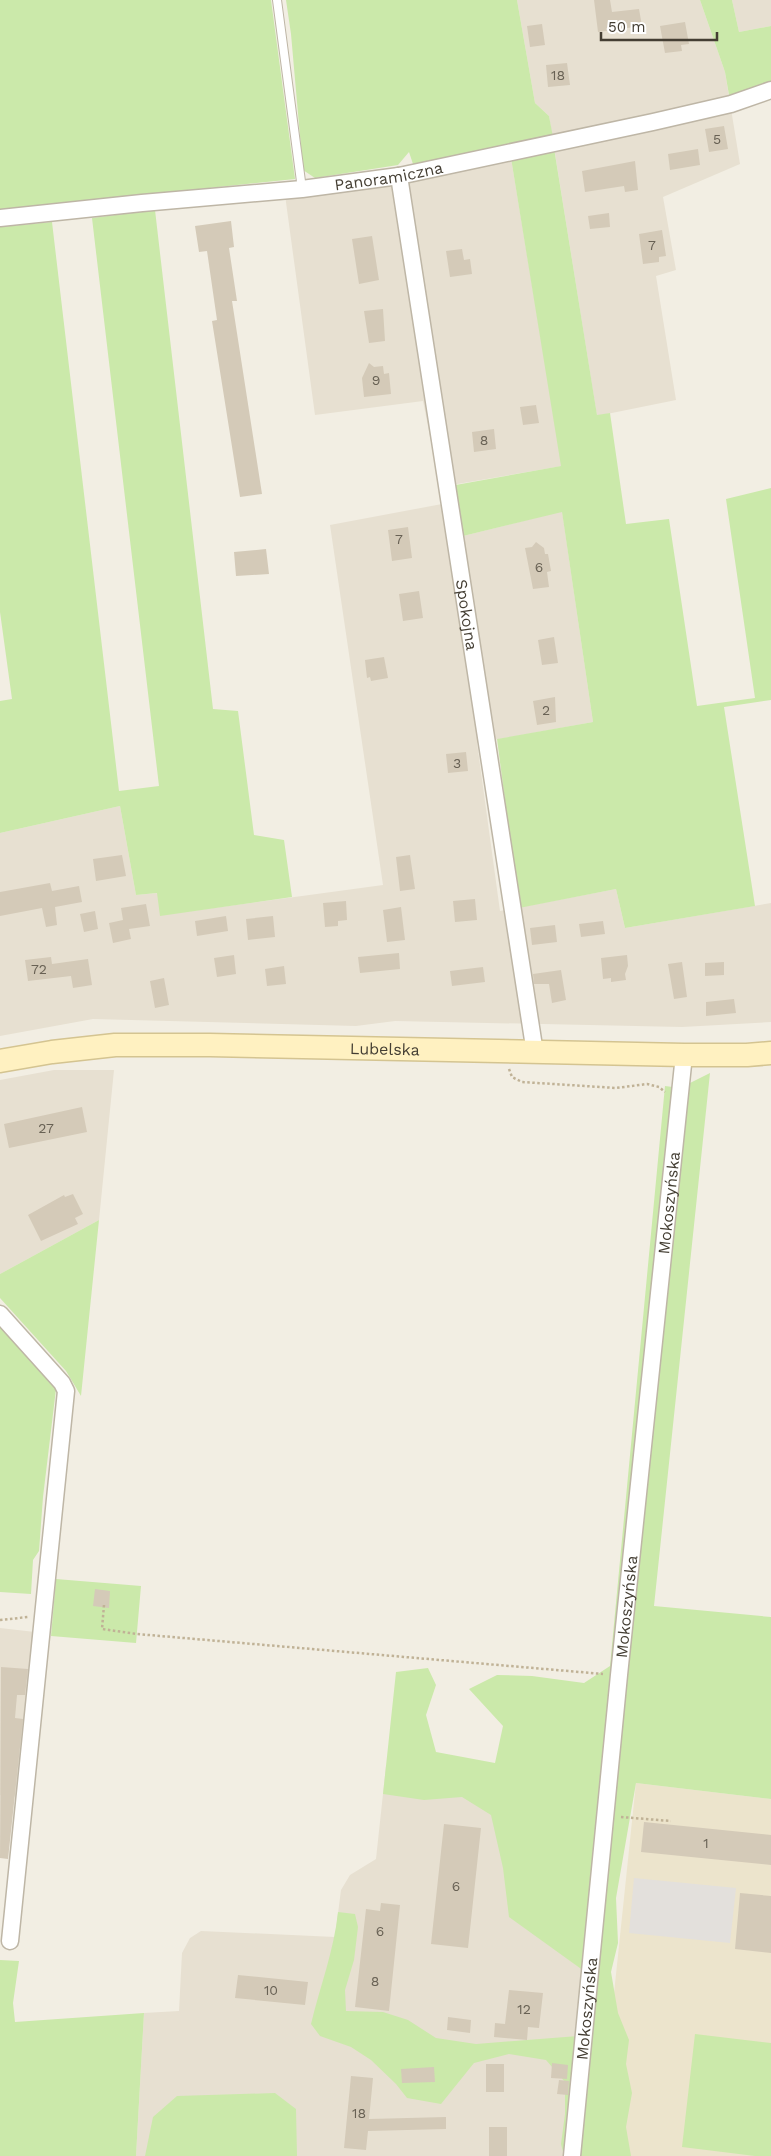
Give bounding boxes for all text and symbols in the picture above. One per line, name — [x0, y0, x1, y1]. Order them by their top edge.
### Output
scale bar — [601, 10, 717, 42]
text: 50 m — [608, 18, 645, 36]
house number: 18 — [551, 67, 565, 83]
house number: 5 — [713, 131, 721, 147]
street label: Panoramiczna — [333, 157, 445, 194]
house number: 7 — [648, 237, 656, 253]
house number: 9 — [372, 372, 380, 388]
house number: 8 — [480, 432, 488, 448]
house number: 7 — [395, 531, 403, 547]
house number: 6 — [535, 559, 543, 575]
street label: Spokojna — [452, 578, 482, 652]
house number: 2 — [542, 702, 550, 718]
house number: 3 — [453, 755, 461, 771]
house number: 72 — [31, 961, 47, 977]
street label: Lubelska — [350, 1038, 420, 1059]
house number: 27 — [38, 1120, 54, 1136]
street label: Mokoszyńska — [654, 1151, 683, 1255]
street label: Mokoszyńska — [611, 1554, 641, 1659]
house number: 1 — [703, 1835, 709, 1851]
house number: 6 — [452, 1878, 460, 1894]
house number: 6 — [376, 1923, 384, 1939]
street label: Mokoszyńska — [572, 1956, 601, 2061]
house number: 8 — [371, 1973, 379, 1989]
house number: 10 — [264, 1982, 278, 1998]
house number: 12 — [517, 2001, 531, 2017]
house number: 18 — [352, 2105, 366, 2121]

